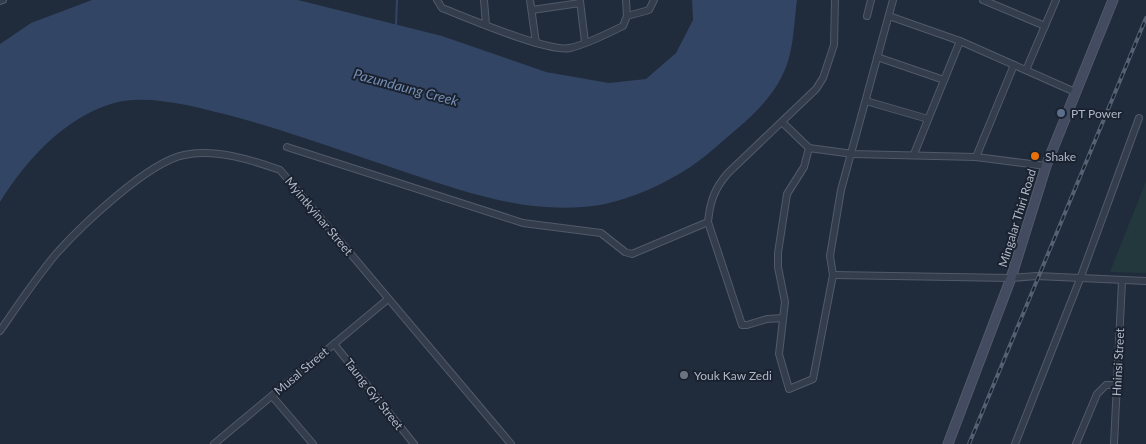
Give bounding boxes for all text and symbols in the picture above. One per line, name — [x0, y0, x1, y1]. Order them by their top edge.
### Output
water label: Pazundaung Creek — [352, 65, 461, 109]
place label: PT Power — [1071, 106, 1122, 121]
marker: PT Power — [1055, 107, 1067, 119]
place label: Shake — [1045, 149, 1076, 164]
marker: Shake — [1029, 150, 1041, 162]
street label: Mingalar Thiri Road — [995, 167, 1039, 269]
street label: Myintkyinar Street — [282, 174, 357, 259]
street label: Hninsi Street — [1109, 327, 1127, 396]
street label: Musal Street — [271, 343, 332, 398]
street label: Taung Gyi Street — [341, 355, 407, 433]
place label: Youk Kaw Zedi — [694, 368, 772, 383]
marker: Youk Kaw Zedi — [678, 369, 690, 381]

